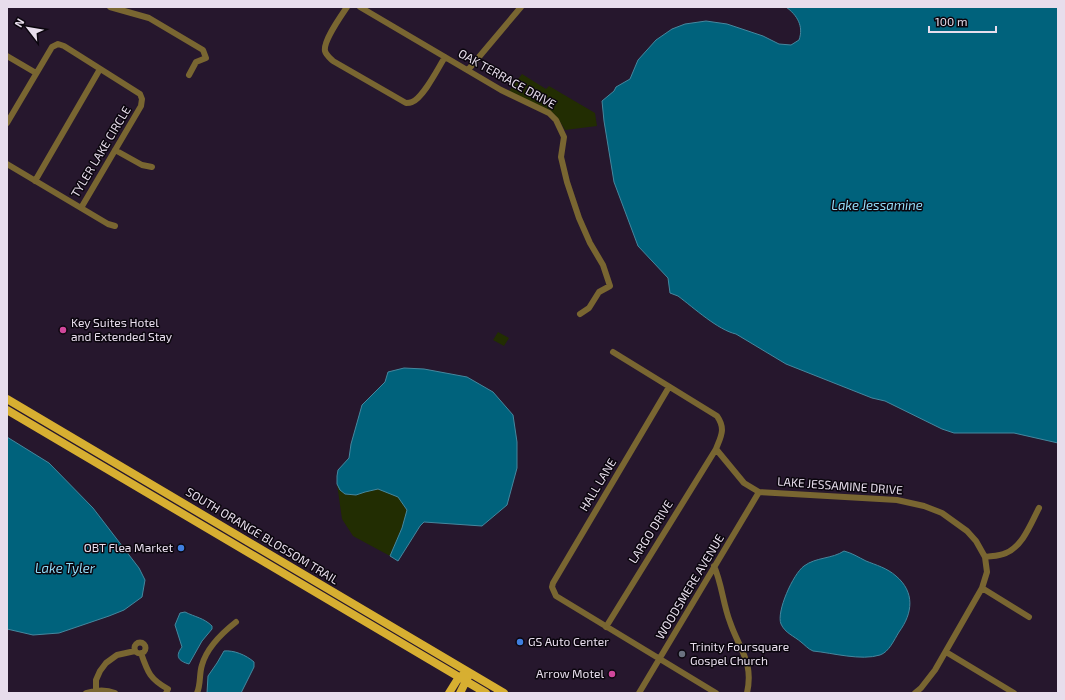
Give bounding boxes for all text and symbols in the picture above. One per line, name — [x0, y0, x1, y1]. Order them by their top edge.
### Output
north arrow — [8, 8, 48, 48]
scale bar — [929, 8, 996, 34]
text: 100 m — [935, 14, 967, 28]
text: N — [11, 16, 27, 29]
street label: OAK TERRACE DRIVE — [456, 45, 559, 111]
street label: TYLER LAKE CIRCLE — [67, 103, 133, 200]
water label: Lake Jessamine — [831, 197, 923, 213]
place label: Key Suites Hotel and Extended Stay — [71, 315, 173, 343]
marker: Key Suites Hotel and Extended Stay — [58, 325, 68, 335]
street label: HALL LANE — [576, 455, 618, 513]
street label: LAKE JESSAMINE DRIVE — [777, 474, 903, 496]
street label: SOUTH ORANGE BLOSSOM TRAIL — [184, 484, 341, 586]
street label: LARGO DRIVE — [625, 497, 675, 566]
street label: WOODSMERE AVENUE — [652, 531, 726, 642]
place label: OBT Flea Market — [84, 540, 173, 554]
marker: OBT Flea Market — [176, 543, 186, 553]
water label: Lake Tyler — [35, 560, 96, 576]
place label: GS Auto Center — [528, 634, 609, 648]
marker: GS Auto Center — [515, 637, 525, 647]
place label: Trinity Foursquare Gospel Church — [690, 639, 789, 667]
marker: Trinity Foursquare Gospel Church — [677, 649, 687, 659]
place label: Arrow Motel — [536, 666, 604, 680]
marker: Arrow Motel — [607, 669, 617, 679]

